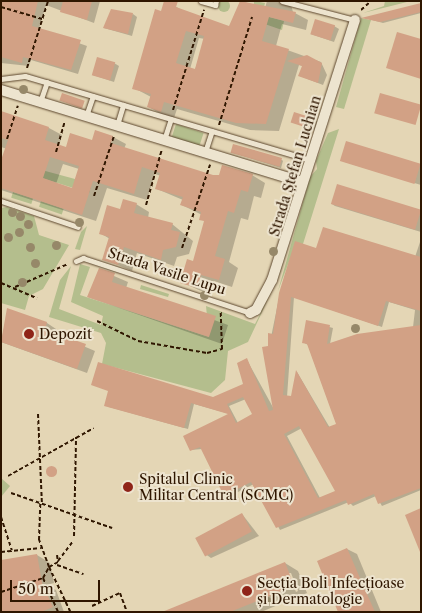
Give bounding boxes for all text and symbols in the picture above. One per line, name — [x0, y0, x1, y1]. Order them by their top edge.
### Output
street label: Strada Ștefan Luchian — [266, 93, 324, 239]
street label: Strada Vasile Lupu — [106, 244, 228, 298]
place label: Depozit — [39, 326, 92, 342]
marker: Depozit — [23, 328, 35, 340]
place label: Spitalul Clinic Militar Central (SCMC) — [139, 471, 294, 504]
marker: Spitalul Clinic Militar Central (SCMC) — [121, 480, 135, 494]
scale bar — [12, 570, 102, 602]
place label: Secția Boli Infecțioase și Dermatologie — [257, 575, 405, 608]
text: 50 m — [18, 579, 54, 598]
marker: Secția Boli Infecțioase și Dermatologie — [241, 585, 253, 597]

